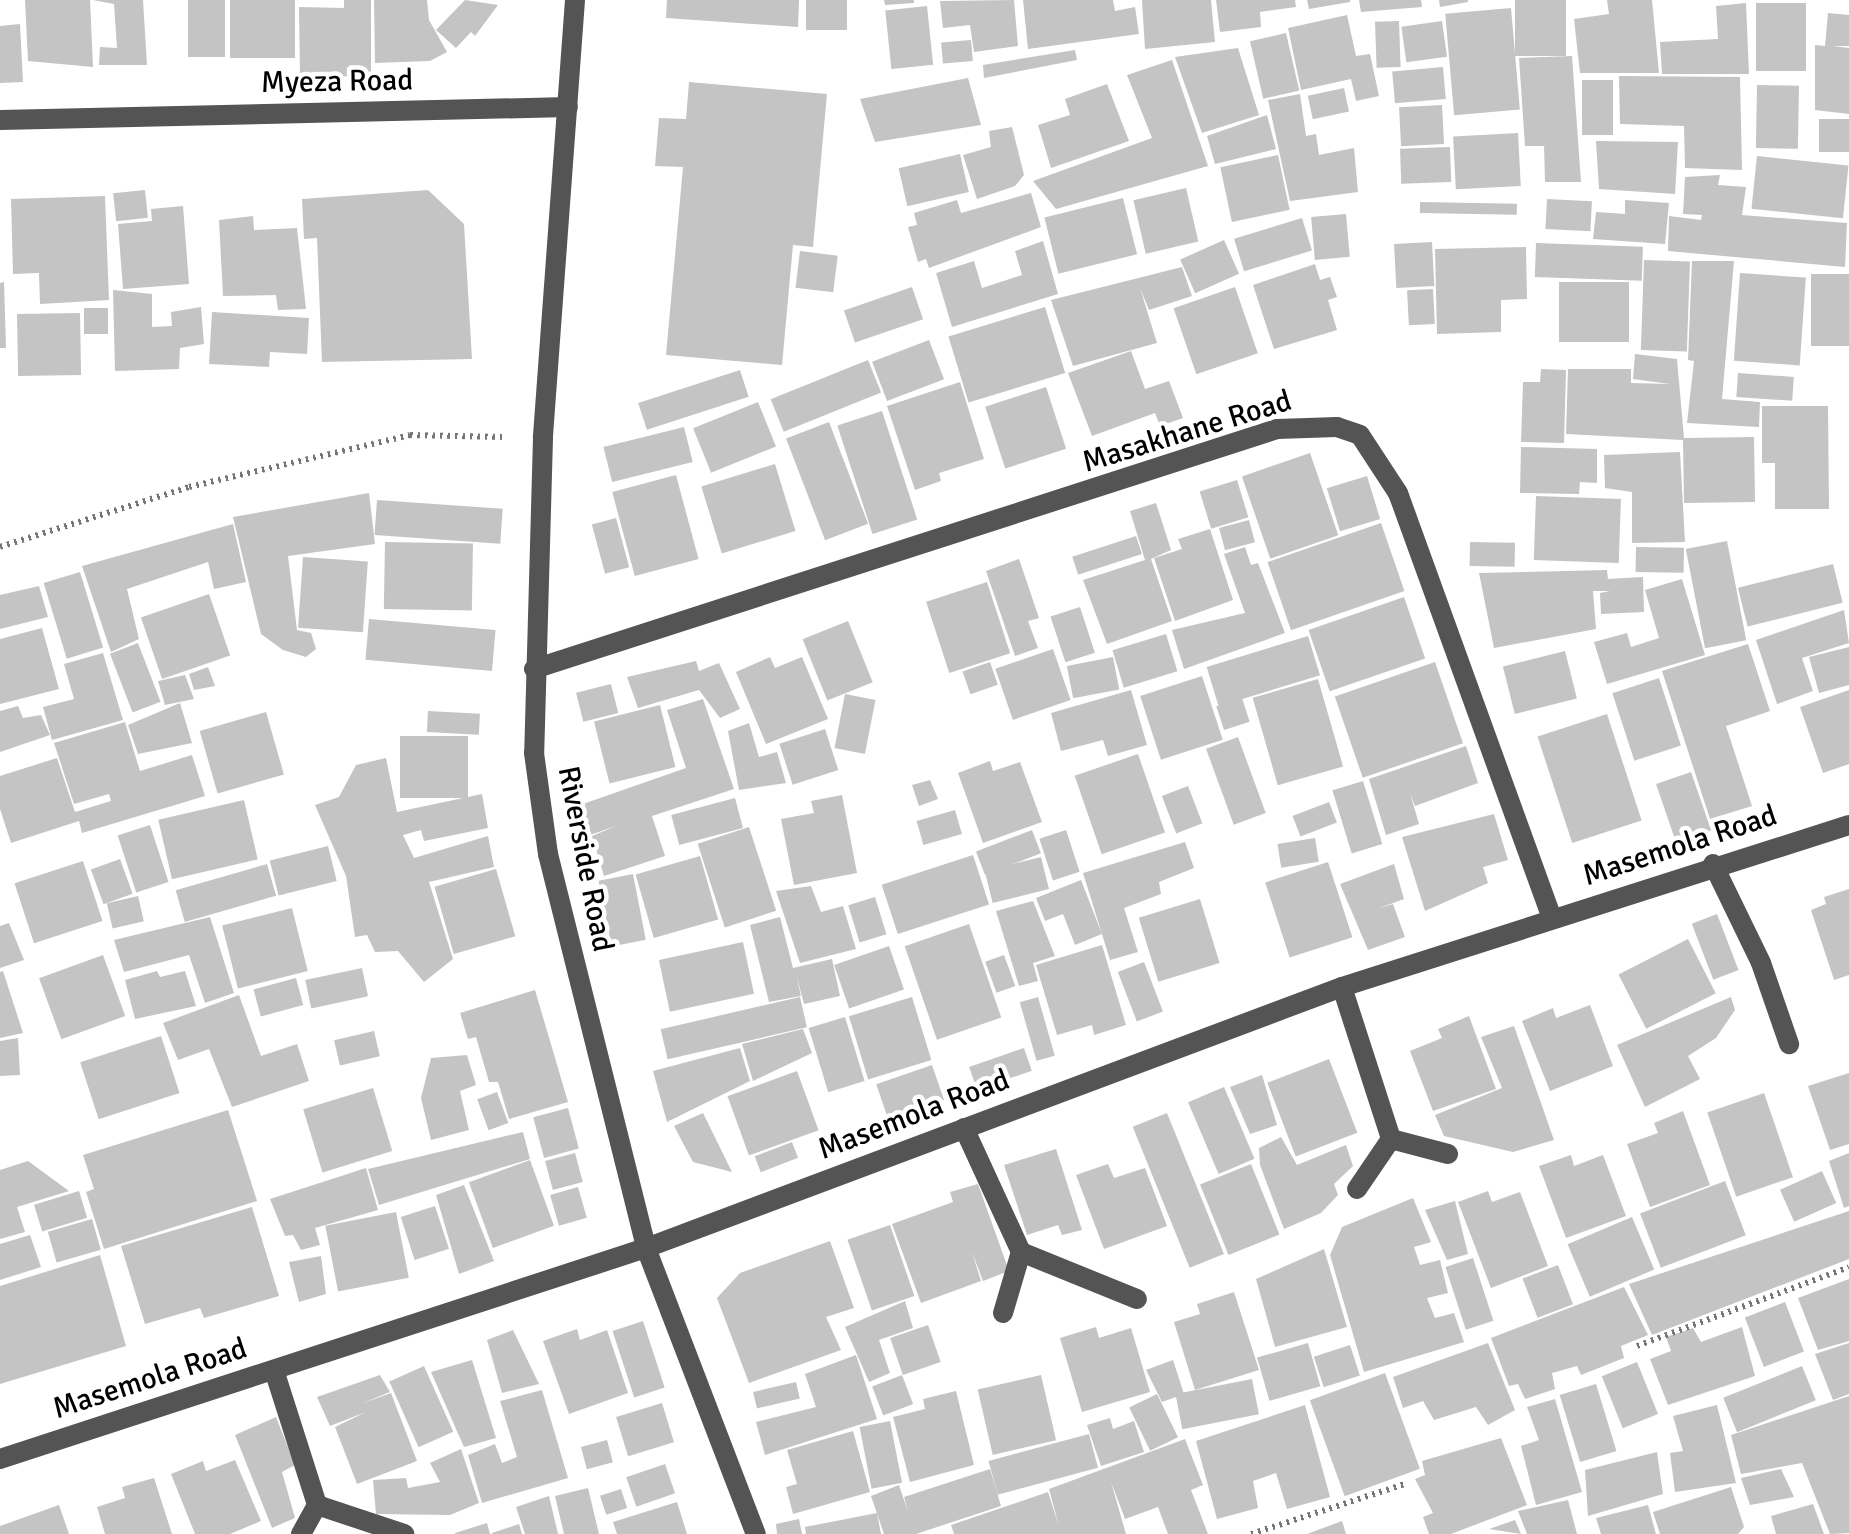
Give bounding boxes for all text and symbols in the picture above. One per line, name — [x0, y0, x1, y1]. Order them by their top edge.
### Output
street label: Myeza Road — [261, 63, 413, 101]
street label: Masakhane Road — [1078, 383, 1296, 481]
street label: Riverside Road — [549, 763, 621, 955]
street label: Masemola Road — [1578, 798, 1782, 894]
street label: Masemola Road — [813, 1062, 1015, 1168]
street label: Masemola Road — [48, 1331, 252, 1427]

